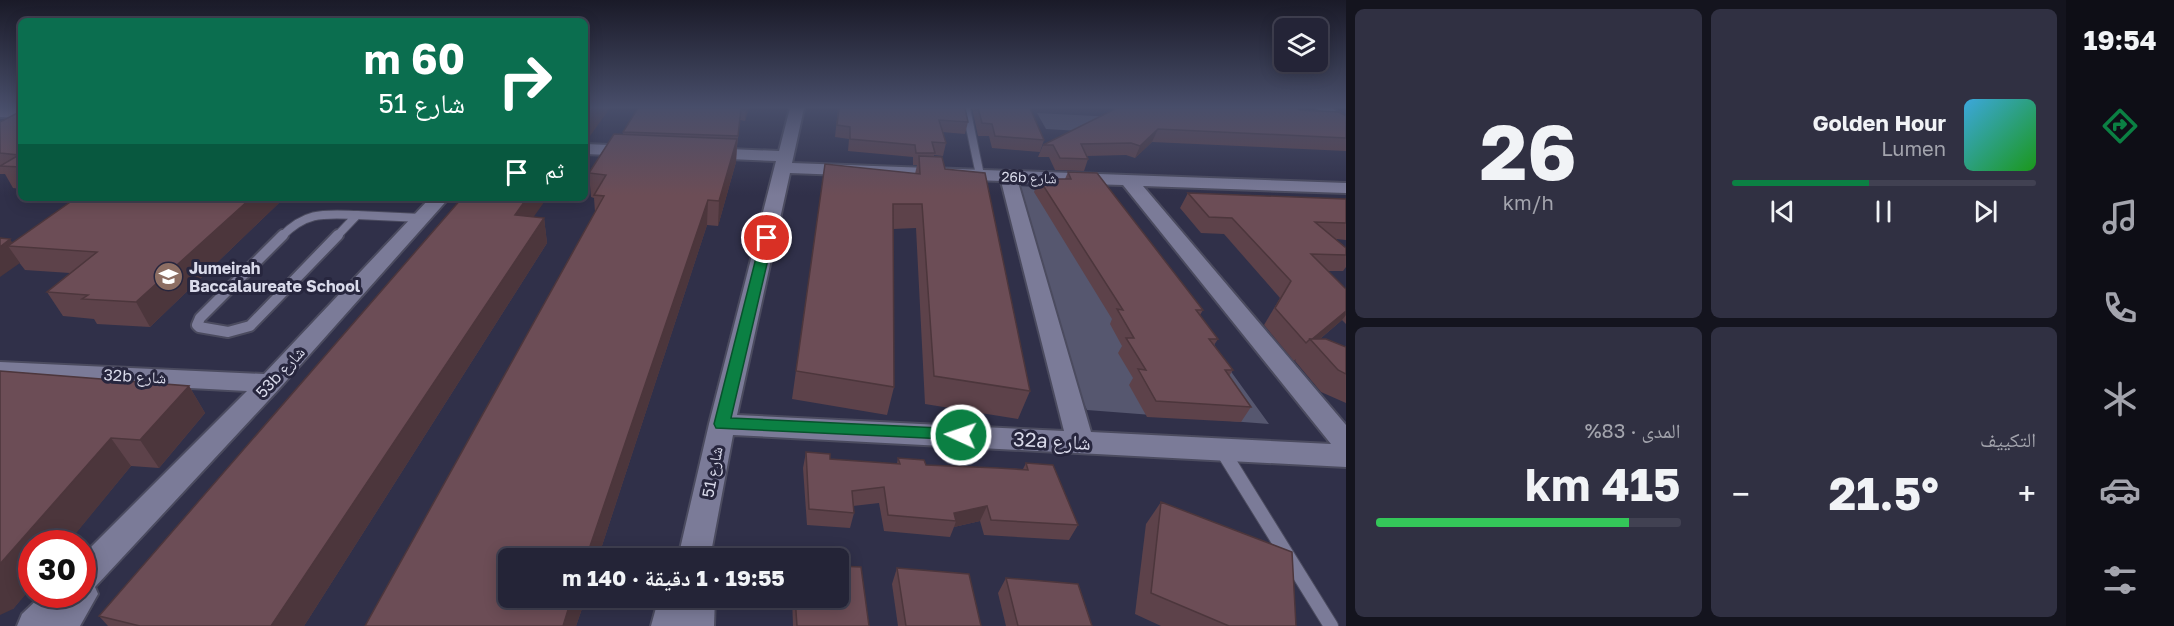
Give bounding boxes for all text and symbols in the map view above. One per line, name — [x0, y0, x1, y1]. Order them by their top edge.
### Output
map controls — [1274, 18, 1328, 72]
button: layers — [1274, 18, 1328, 72]
text: 19:54 — [2083, 24, 2157, 56]
text: 60 m — [364, 33, 465, 83]
icon: right — [486, 42, 564, 120]
text: شارع 51 — [378, 87, 465, 119]
text: 26 — [1480, 104, 1577, 197]
icon: directions — [2099, 105, 2141, 147]
text: Golden Hour — [1812, 109, 1946, 136]
text: Lumen — [1881, 136, 1946, 160]
icon: arrive — [500, 156, 533, 189]
text: ثم — [545, 156, 564, 183]
street label: 26b شارع — [1001, 168, 1057, 188]
text: km/h — [1503, 190, 1554, 214]
icon: previous — [1766, 195, 1799, 228]
icon: pause — [1867, 195, 1900, 228]
icon: next — [1969, 195, 2002, 228]
icon: music — [2099, 196, 2141, 238]
pin — [741, 212, 792, 263]
icon: arrive — [750, 221, 783, 254]
place label: Jumeirah Baccalaureate School — [189, 258, 361, 296]
school or university icon: Jumeirah Baccalaureate School — [152, 261, 184, 293]
icon: phone — [2099, 287, 2141, 329]
street label: 53b شارع — [251, 342, 309, 403]
street label: 32b شارع — [103, 364, 167, 389]
icon: climate — [2099, 378, 2141, 420]
position arrow — [929, 403, 993, 467]
text: المدى · 83% — [1585, 418, 1681, 442]
street label: 32a شارع — [1013, 426, 1091, 456]
text: التكييف — [1980, 427, 2036, 451]
street label: شارع 51 — [697, 445, 728, 499]
text: 415 km — [1525, 457, 1681, 511]
text: 21.5° — [1829, 466, 1939, 520]
icon: car — [2099, 469, 2141, 511]
text: − — [1732, 474, 1750, 513]
text: + — [2018, 474, 2036, 513]
speed limit sign: 30 — [18, 530, 96, 608]
icon: filters — [2099, 559, 2141, 601]
text: 19:55 · 1 دقيقة · 140 m — [562, 564, 785, 591]

